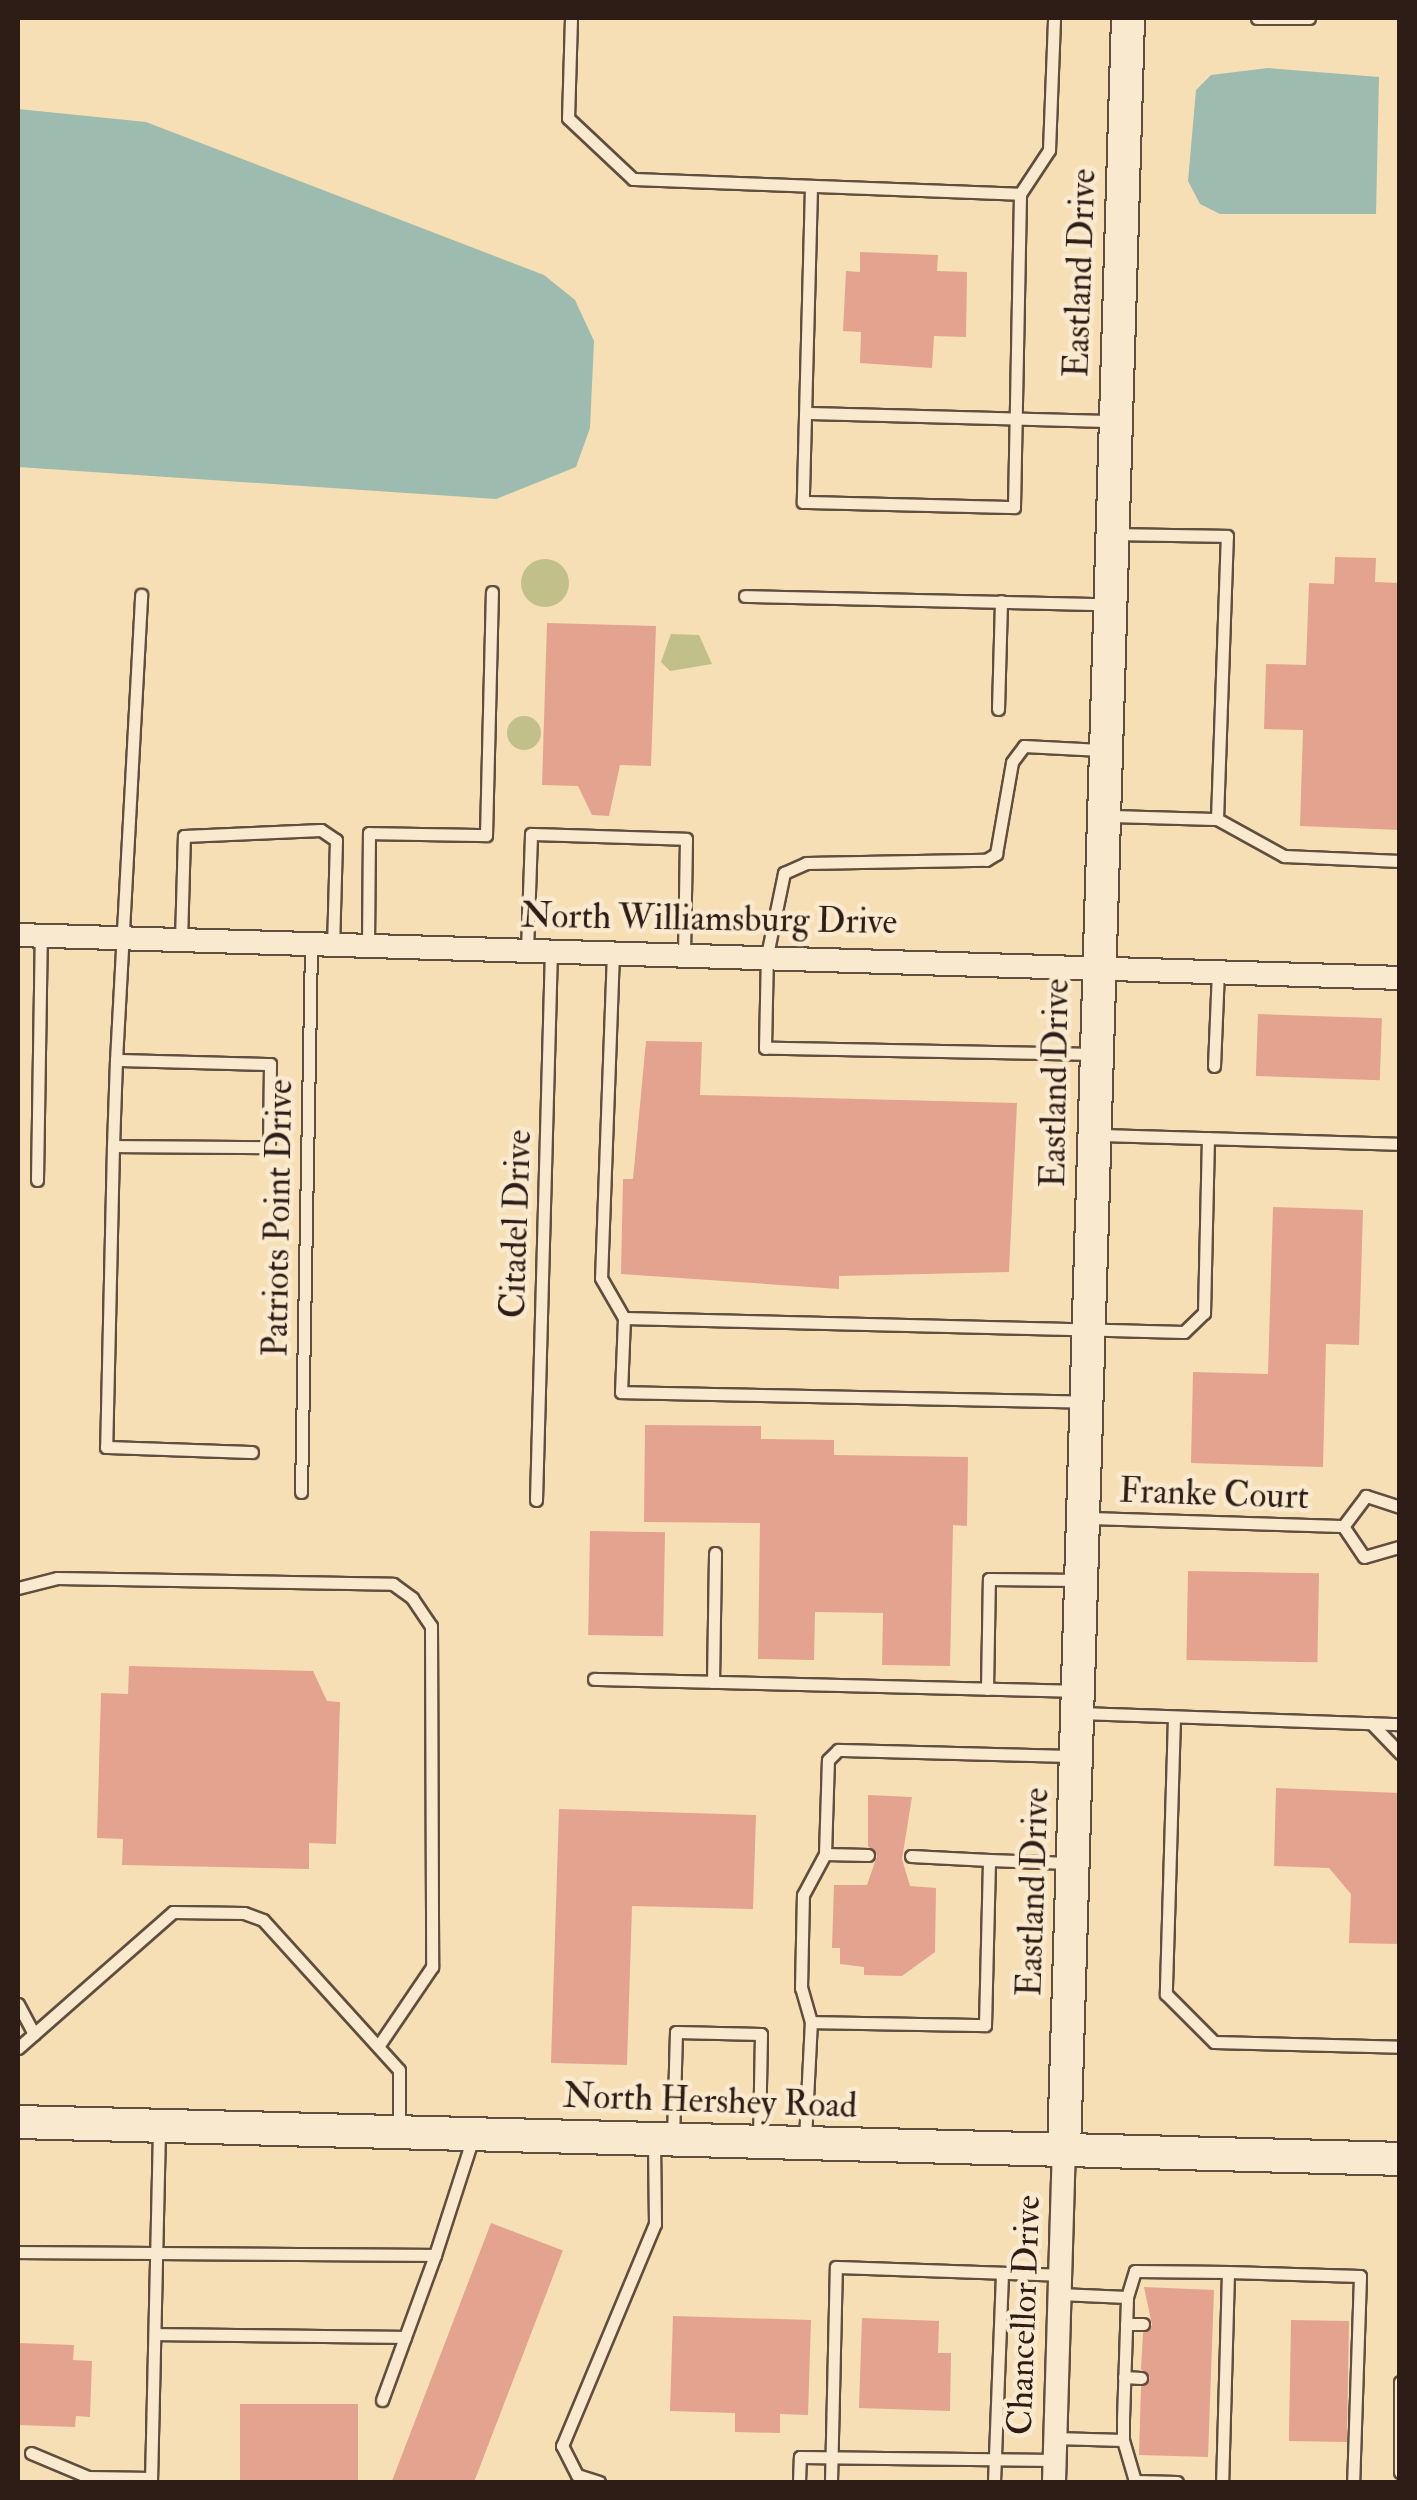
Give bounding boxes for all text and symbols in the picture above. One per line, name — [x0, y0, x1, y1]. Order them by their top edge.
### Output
street label: Eastland Drive — [1055, 168, 1105, 378]
street label: North Williamsburg Drive — [521, 895, 897, 943]
street label: Eastland Drive — [1032, 978, 1078, 1188]
street label: Patriots Point Drive — [255, 1079, 301, 1357]
street label: Citadel Drive — [492, 1129, 540, 1319]
street label: Franke Court — [1118, 1470, 1310, 1518]
street label: Eastland Drive — [1008, 1787, 1058, 1997]
street label: North Hershey Road — [562, 2075, 858, 2127]
street label: Chancellor Drive — [999, 2194, 1049, 2436]

